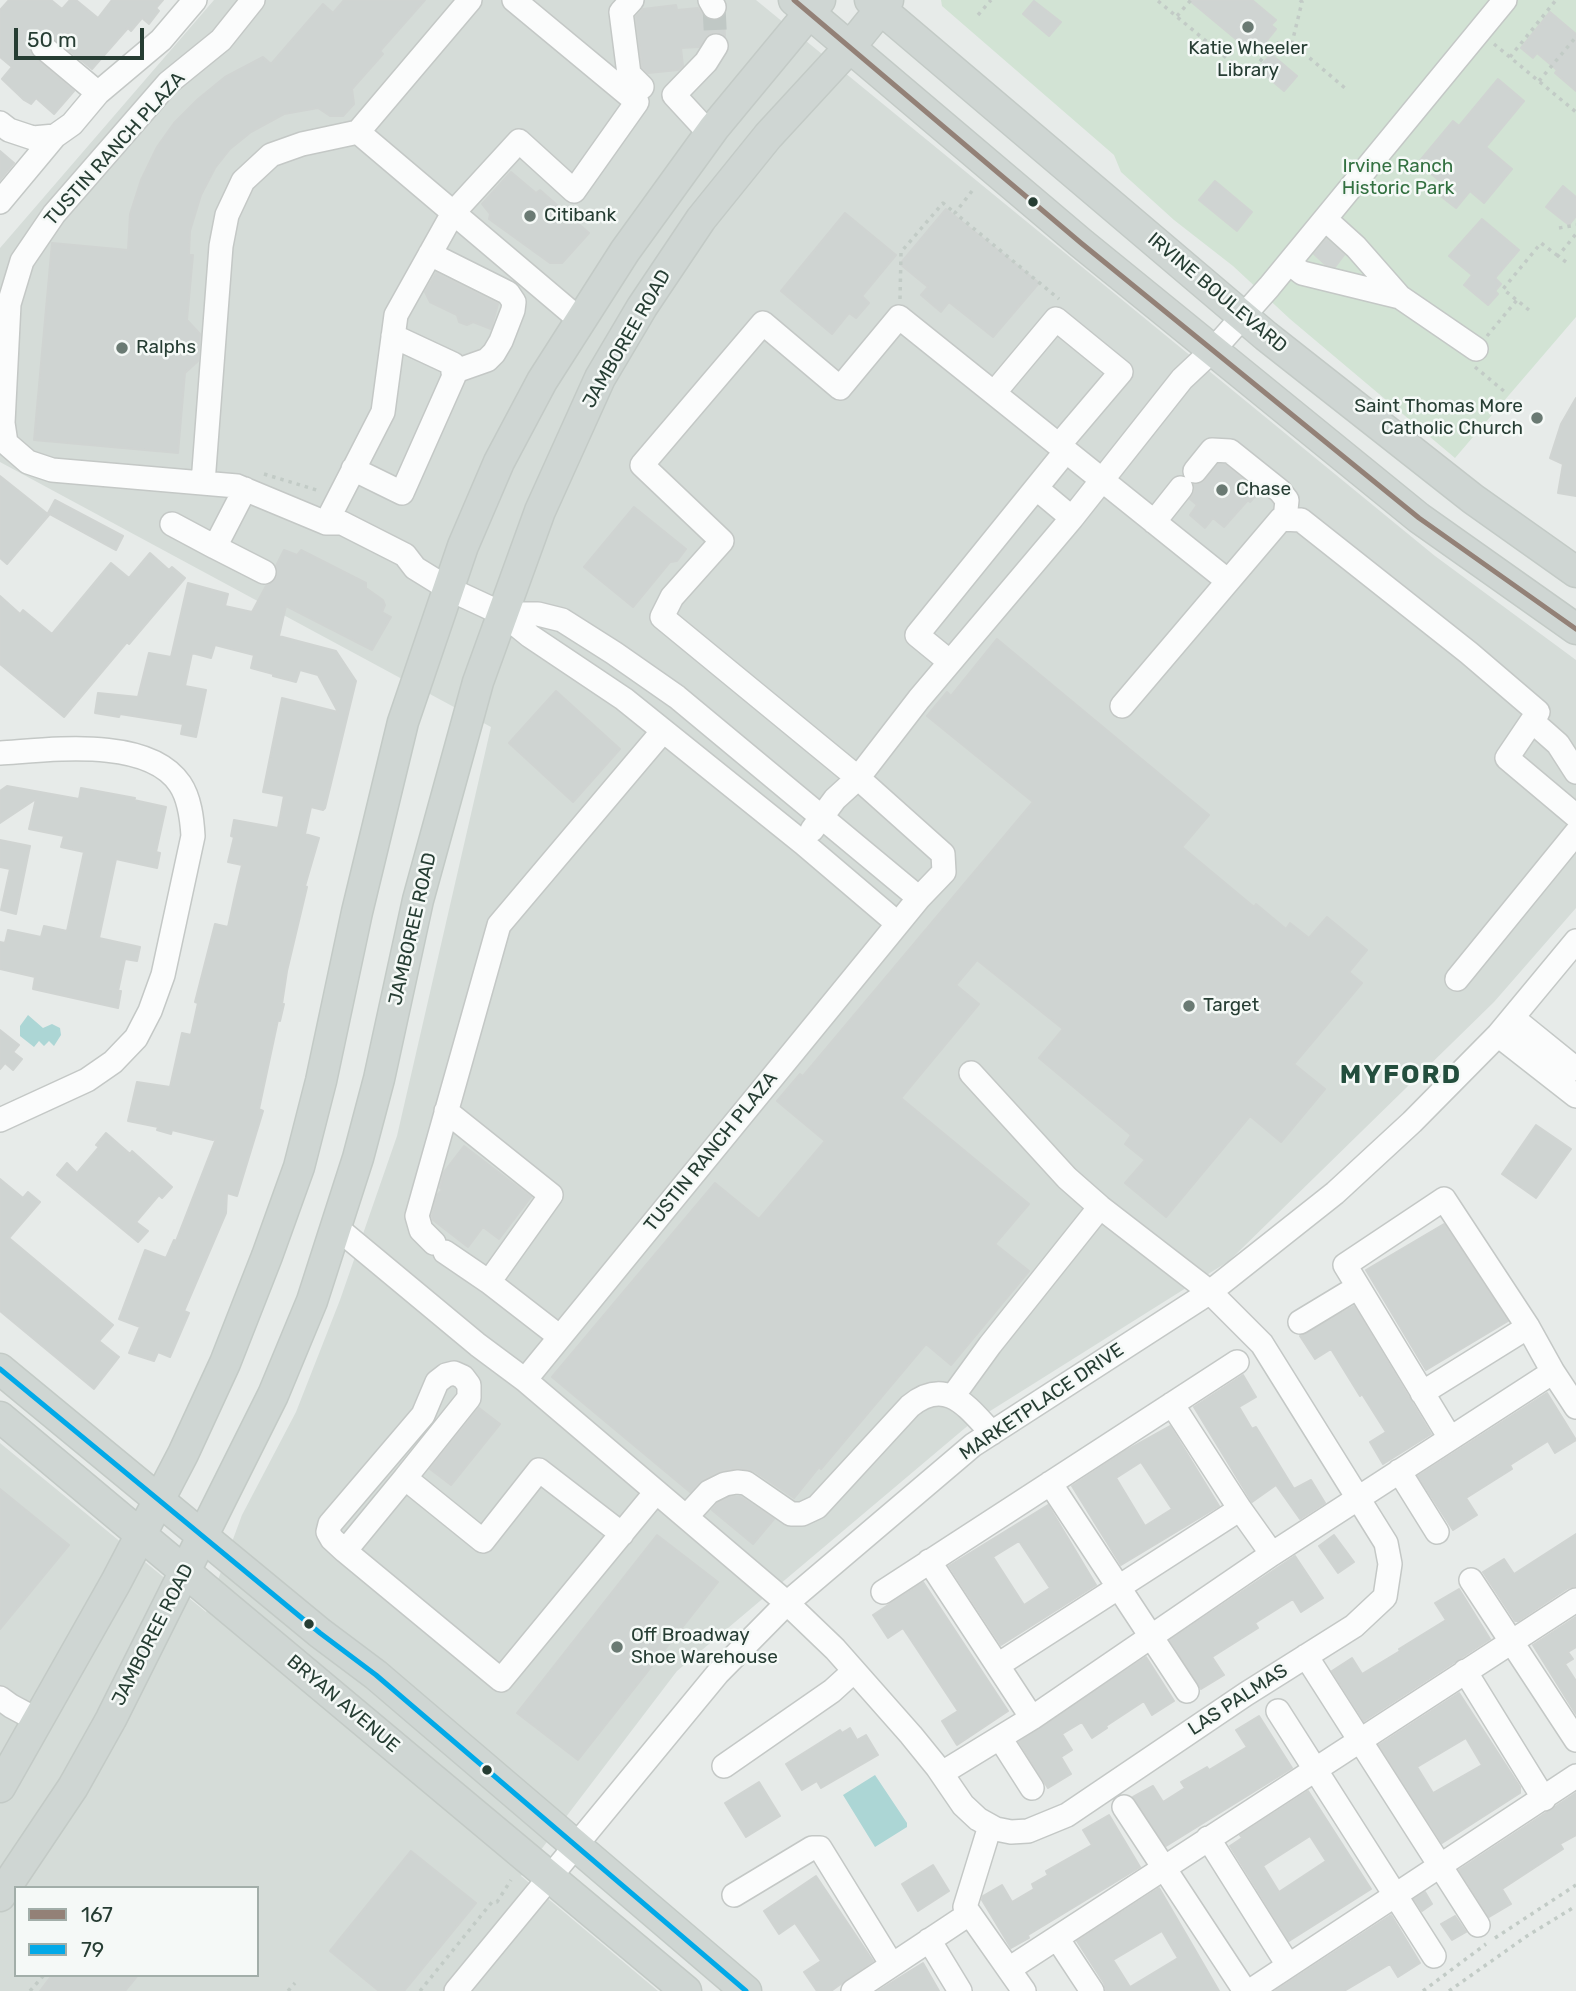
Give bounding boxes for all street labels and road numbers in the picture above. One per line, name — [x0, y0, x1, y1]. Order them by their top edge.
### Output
street label: TUSTIN RANCH PLAZA — [40, 67, 190, 231]
street label: IRVINE BOULEVARD — [1143, 228, 1291, 358]
street label: JAMBOREE ROAD — [578, 266, 676, 412]
street label: JAMBOREE ROAD — [384, 850, 442, 1008]
street label: TUSTIN RANCH PLAZA — [640, 1067, 782, 1237]
street label: MARKETPLACE DRIVE — [956, 1339, 1128, 1465]
street label: JAMBOREE ROAD — [107, 1560, 199, 1710]
street label: BRYAN AVENUE — [282, 1650, 404, 1758]
street label: LAS PALMAS — [1184, 1659, 1292, 1741]

